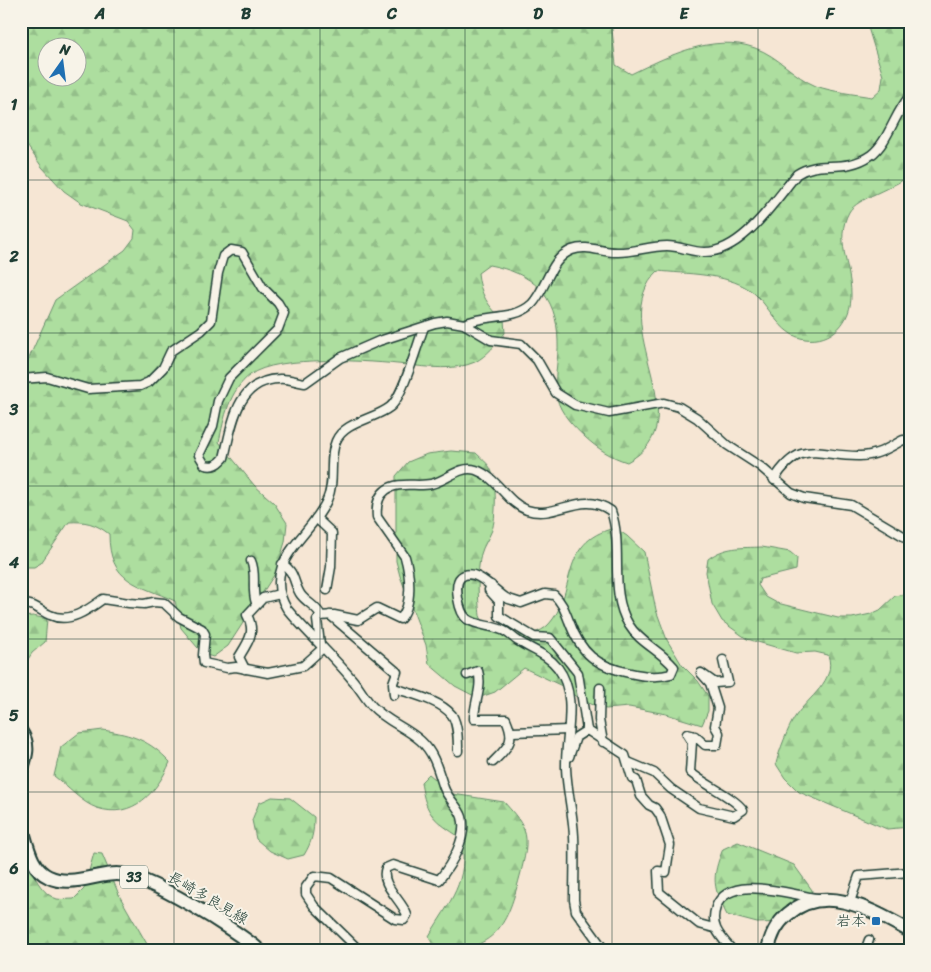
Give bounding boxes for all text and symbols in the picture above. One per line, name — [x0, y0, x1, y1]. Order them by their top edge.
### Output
text: A — [94, 0, 105, 28]
text: B — [241, 0, 252, 28]
text: C — [386, 0, 398, 28]
text: D — [533, 0, 543, 28]
text: E — [680, 0, 690, 28]
text: F — [825, 0, 836, 28]
text: N — [56, 36, 73, 63]
north arrow — [38, 38, 88, 88]
text: 1 — [11, 90, 18, 119]
text: 2 — [8, 242, 19, 271]
text: 3 — [9, 395, 19, 424]
text: 4 — [8, 548, 19, 577]
text: 5 — [9, 701, 19, 730]
text: 6 — [8, 854, 19, 883]
street label: 長崎多良見線 — [163, 864, 253, 932]
road number: 33 — [120, 866, 148, 889]
place label: 岩本 — [836, 908, 866, 934]
marker: 岩本 — [870, 915, 882, 927]

